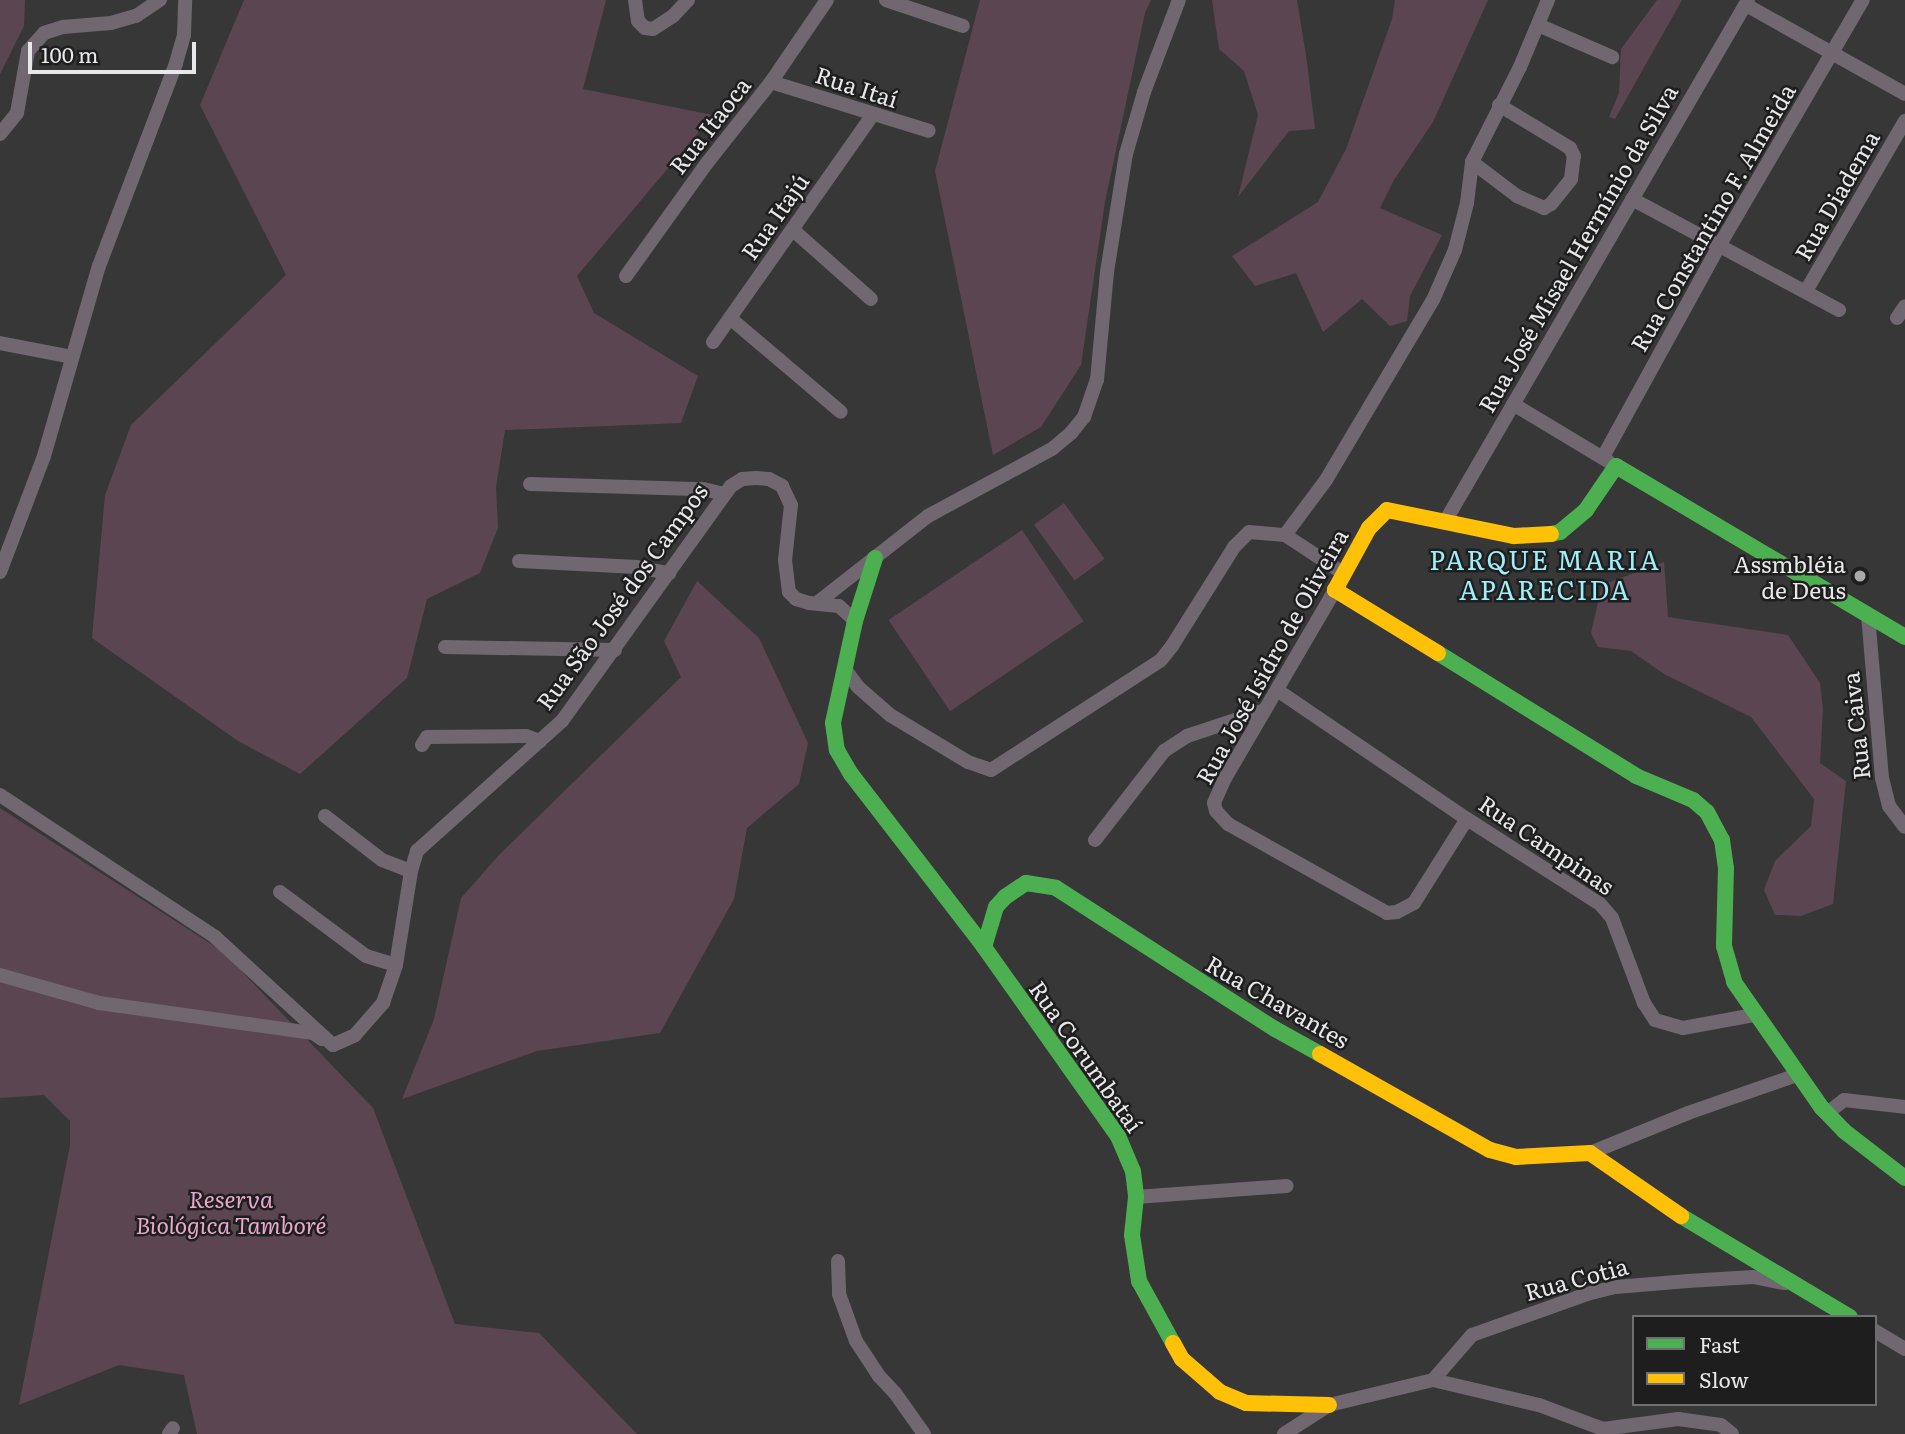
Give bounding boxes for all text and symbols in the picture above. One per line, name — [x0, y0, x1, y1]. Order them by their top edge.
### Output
scale bar — [32, 28, 200, 72]
text: 100 m — [41, 38, 98, 69]
street label: Rua Itaí — [812, 60, 902, 112]
street label: Rua Itaoca — [663, 71, 755, 179]
street label: Rua Constantino F. Almeida — [1624, 78, 1800, 356]
street label: Rua José Misael Hermínio da Silva — [1472, 79, 1682, 417]
street label: Rua Diadema — [1788, 125, 1884, 265]
street label: Rua Itajú — [734, 168, 814, 264]
street label: Rua São José dos Campos — [530, 478, 712, 714]
street label: Rua José Isidro de Oliveira — [1189, 524, 1353, 788]
district label: PARQUE MARIA APARECIDA — [1431, 543, 1659, 604]
place label: Assmbléia de Deus — [1734, 549, 1846, 603]
marker: Assmbléia de Deus — [1852, 568, 1868, 584]
street label: Rua Caiva — [1836, 671, 1874, 781]
street label: Rua Campinas — [1474, 789, 1620, 899]
street label: Rua Chavantes — [1201, 949, 1355, 1053]
street label: Rua Corumbataí — [1025, 975, 1149, 1137]
park label: Reserva Biológica Tamboré — [135, 1184, 327, 1238]
street label: Rua Cotia — [1521, 1251, 1631, 1305]
legend — [1632, 1315, 1877, 1406]
text: Fast — [1699, 1328, 1740, 1359]
text: Slow — [1699, 1363, 1749, 1394]

